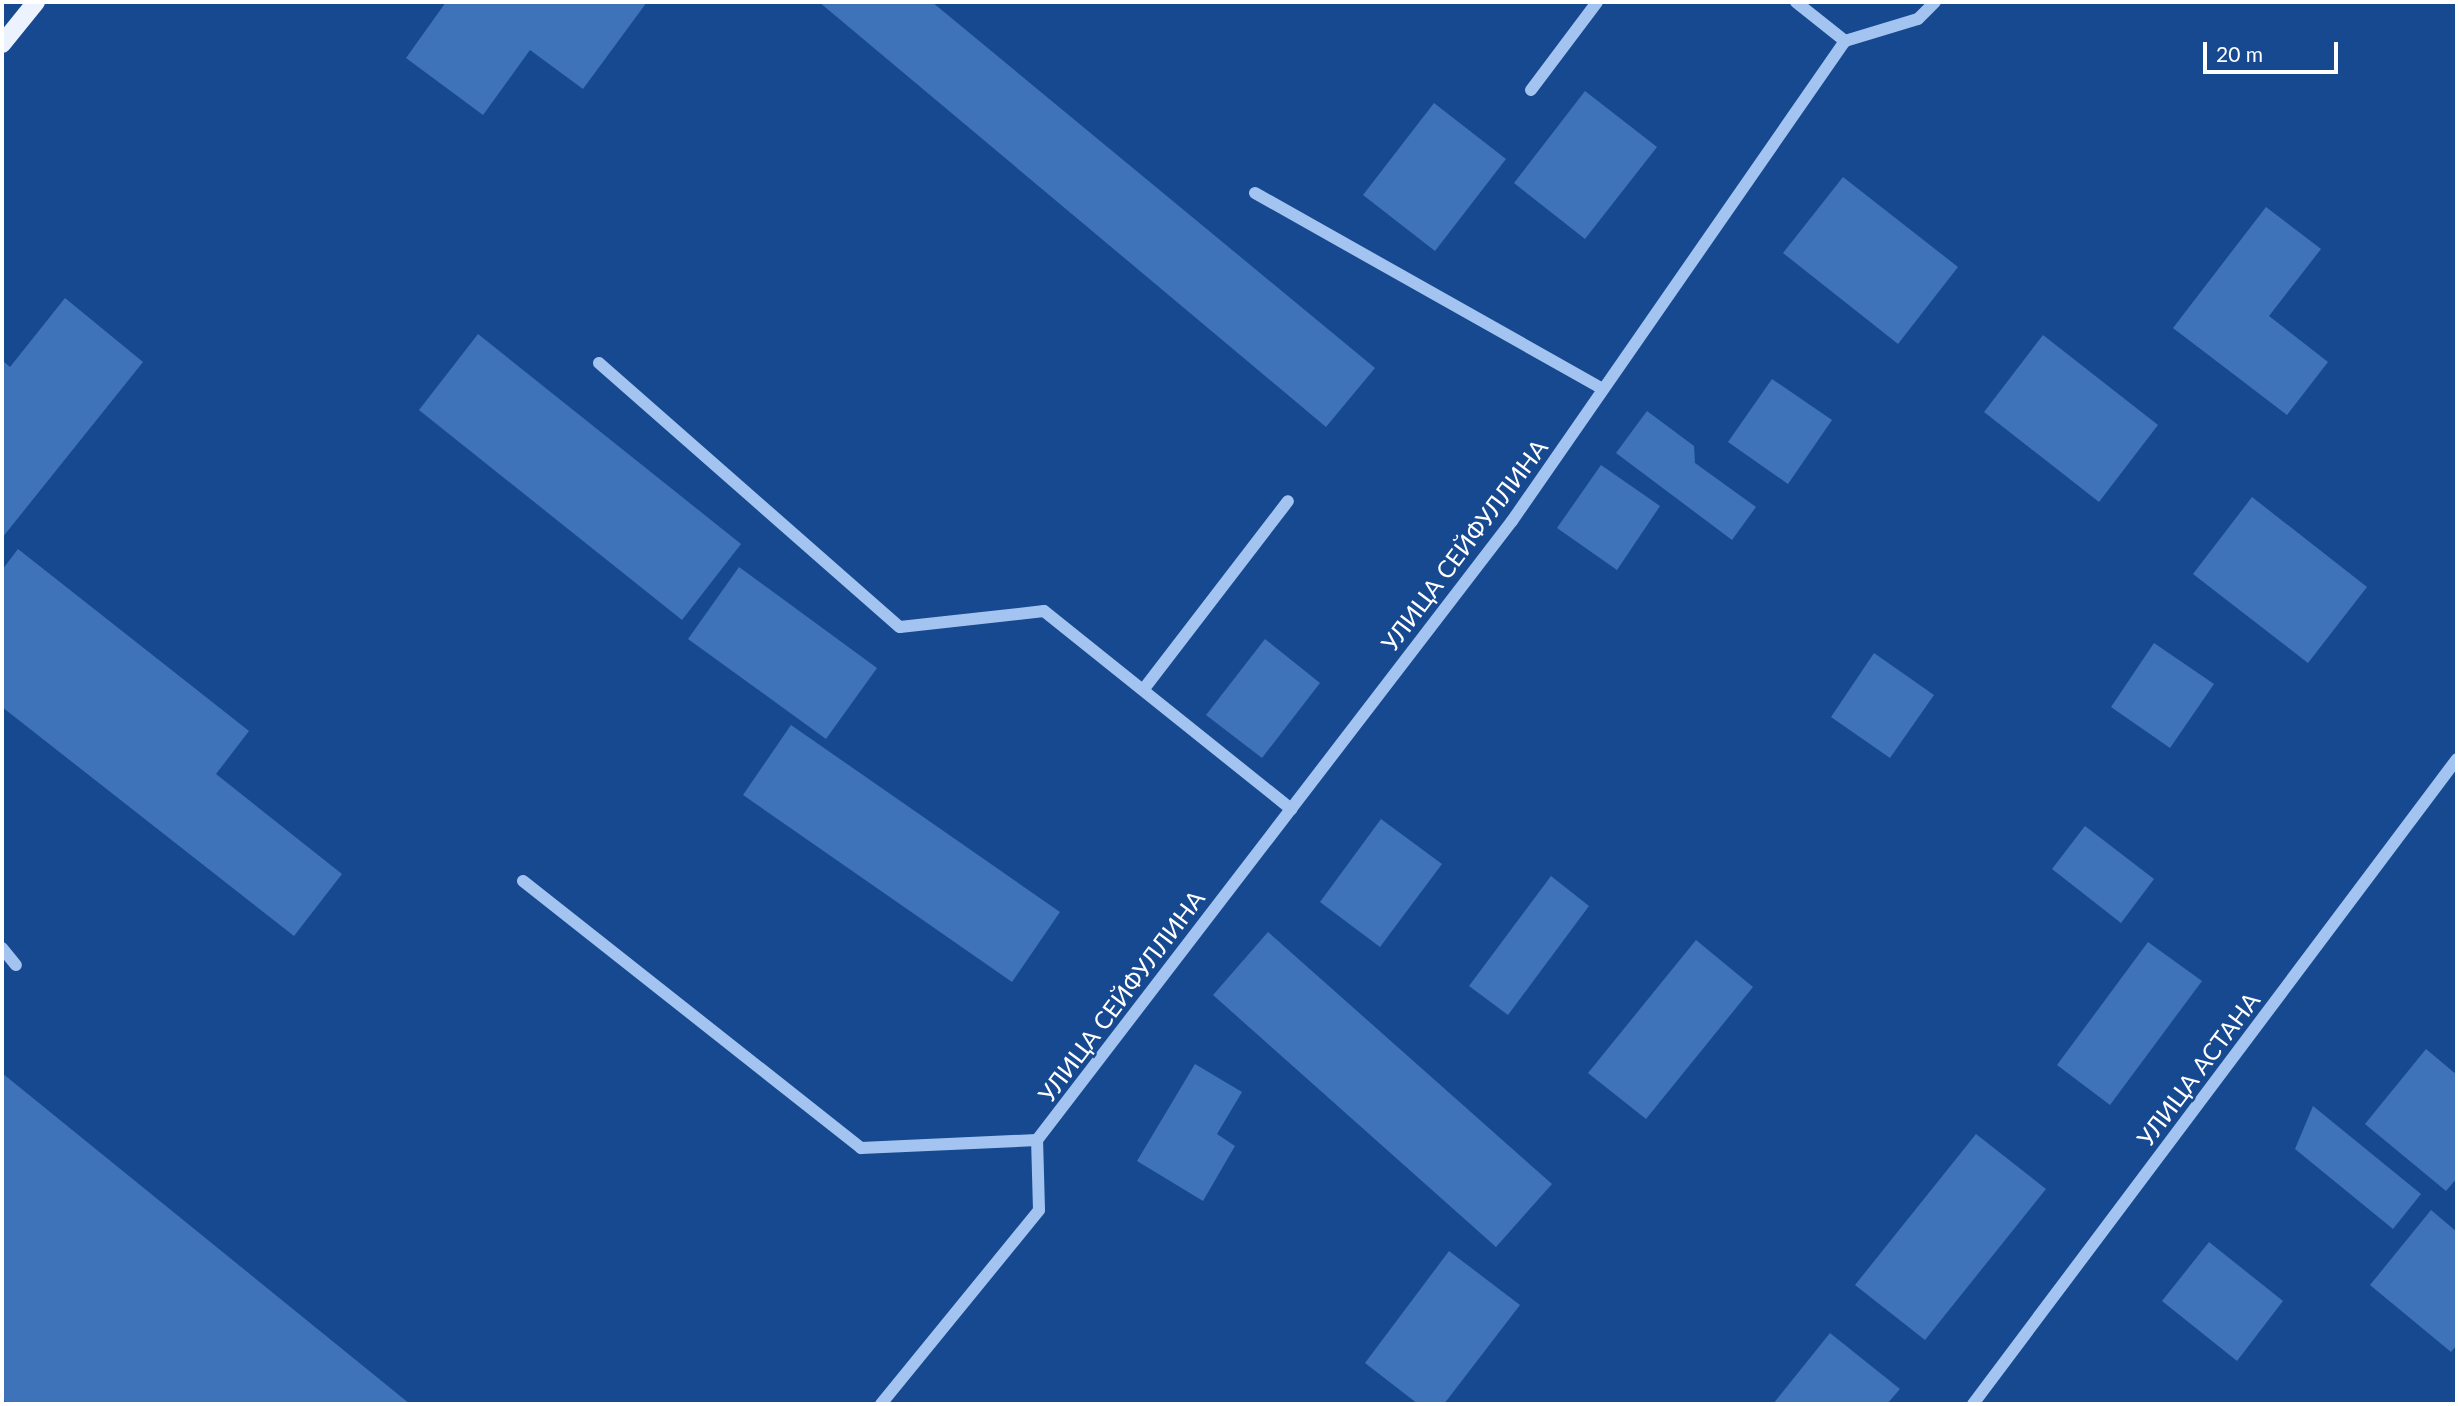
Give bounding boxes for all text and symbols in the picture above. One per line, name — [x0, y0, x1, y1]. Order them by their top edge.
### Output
scale bar — [2207, 28, 2342, 72]
text: 20 m — [2216, 41, 2263, 66]
street label: УЛИЦА СЕЙФУЛЛИНА — [1375, 433, 1553, 657]
street label: УЛИЦА СЕЙФУЛЛИНА — [1032, 884, 1210, 1108]
street label: УЛИЦА АСТАНА — [2131, 986, 2265, 1152]

